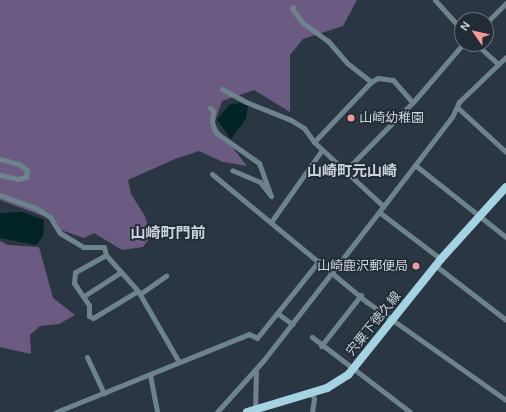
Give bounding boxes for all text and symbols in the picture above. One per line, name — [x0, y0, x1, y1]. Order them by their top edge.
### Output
north arrow — [454, 12, 494, 52]
text: N — [458, 19, 472, 33]
place label: 山崎幼稚園 — [359, 110, 424, 126]
marker: 山崎幼稚園 — [346, 113, 356, 123]
district label: 山崎町元山崎 — [307, 162, 397, 180]
district label: 山崎町門前 — [131, 224, 205, 242]
place label: 山崎鹿沢郵便局 — [317, 258, 408, 274]
marker: 山崎鹿沢郵便局 — [411, 261, 421, 271]
street label: 宍粟下徳久線 — [343, 289, 405, 359]

